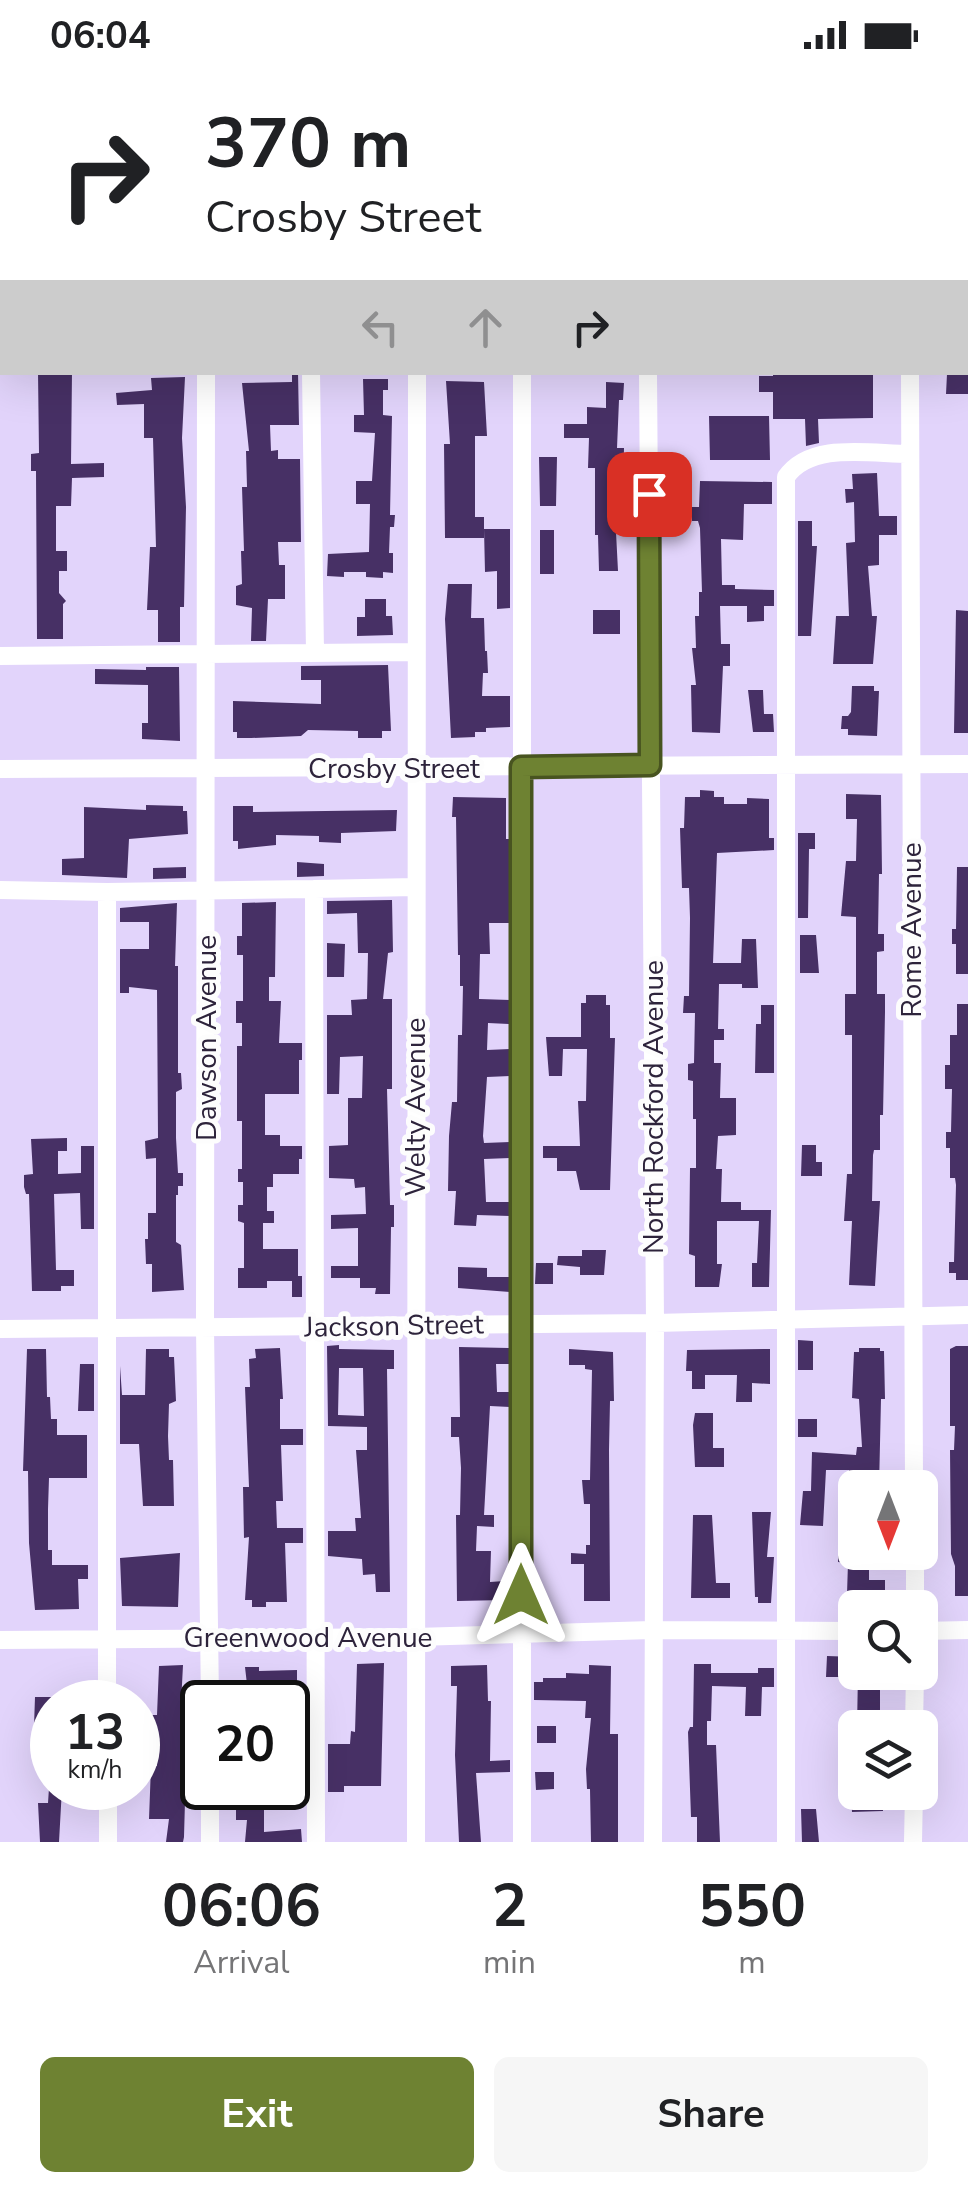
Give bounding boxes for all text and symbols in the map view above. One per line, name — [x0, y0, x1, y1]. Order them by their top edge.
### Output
text: 06:04 — [50, 10, 151, 61]
text: 370 m — [205, 96, 411, 192]
icon: right — [40, 110, 170, 240]
text: Crosby Street — [205, 187, 481, 248]
icon: left — [353, 300, 408, 355]
icon: ahead — [458, 300, 513, 355]
icon: right — [563, 300, 618, 355]
pin — [607, 452, 692, 537]
icon: arrive — [622, 467, 677, 522]
street label: Crosby Street — [308, 750, 480, 788]
street label: Rome Avenue — [893, 842, 931, 1018]
street label: Dawson Avenue — [188, 935, 226, 1141]
street label: North Rockford Avenue — [635, 960, 673, 1254]
street label: Welty Avenue — [397, 1018, 435, 1196]
street label: Jackson Street — [303, 1305, 484, 1347]
north arrow — [838, 1470, 938, 1570]
map controls — [838, 1470, 938, 1810]
position arrow — [469, 1543, 573, 1647]
button: search — [838, 1590, 938, 1690]
street label: Greenwood Avenue — [183, 1619, 433, 1657]
speed limit sign: 20 — [180, 1680, 310, 1810]
text: 13 — [65, 1698, 125, 1767]
button: layers — [838, 1710, 938, 1810]
text: km/h — [67, 1753, 123, 1787]
text: 06:06 — [162, 1865, 321, 1947]
text: 2 — [491, 1865, 527, 1947]
text: 550 — [698, 1865, 806, 1947]
text: Arrival — [193, 1941, 290, 1984]
text: min — [483, 1941, 536, 1984]
text: m — [738, 1941, 766, 1984]
button: Exit — [40, 2057, 474, 2172]
button: Share — [494, 2057, 928, 2172]

